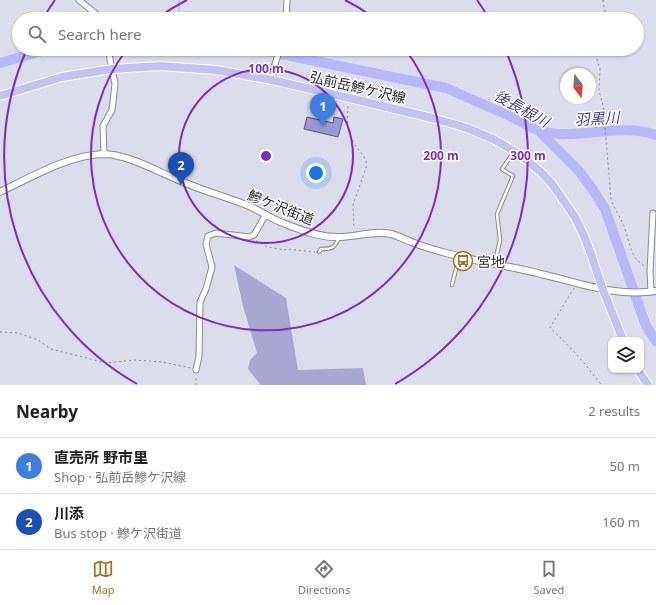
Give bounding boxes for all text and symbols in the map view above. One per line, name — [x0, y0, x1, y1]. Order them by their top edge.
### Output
search box — [12, 12, 644, 56]
icon: search — [26, 23, 48, 45]
text: Search here — [58, 24, 141, 44]
text: 100 m — [248, 60, 284, 77]
street label: 弘前岳鰺ケ沢線 — [308, 67, 408, 107]
north arrow — [560, 68, 596, 104]
water label: 後長根川 — [491, 85, 555, 132]
pin: 1 — [310, 93, 336, 126]
water label: 羽黒川 — [574, 107, 622, 129]
text: 200 m — [423, 147, 459, 164]
text: 300 m — [510, 147, 546, 164]
centre of rings — [259, 149, 273, 163]
pin: 2 — [168, 152, 194, 185]
your location — [306, 163, 326, 183]
street label: 鰺ケ沢街道 — [245, 185, 317, 229]
bus stop icon: 宮地 — [452, 250, 474, 272]
place label: 宮地 — [477, 252, 505, 271]
map controls — [608, 337, 644, 373]
button: layers — [608, 337, 644, 373]
text: Nearby — [16, 400, 78, 423]
text: 2 results — [588, 402, 640, 420]
text: 直売所 野市里 — [54, 447, 148, 467]
text: 1 — [25, 457, 33, 475]
text: 50 m — [610, 457, 640, 475]
text: Shop · 弘前岳鰺ケ沢線 — [54, 468, 186, 486]
text: 川添 — [54, 503, 84, 523]
text: 2 — [25, 513, 33, 531]
text: 160 m — [602, 513, 640, 531]
text: Bus stop · 鰺ケ沢街道 — [54, 524, 182, 542]
tab: Map — [92, 558, 115, 597]
tab: Directions — [298, 558, 350, 597]
tab: Saved — [534, 558, 564, 597]

